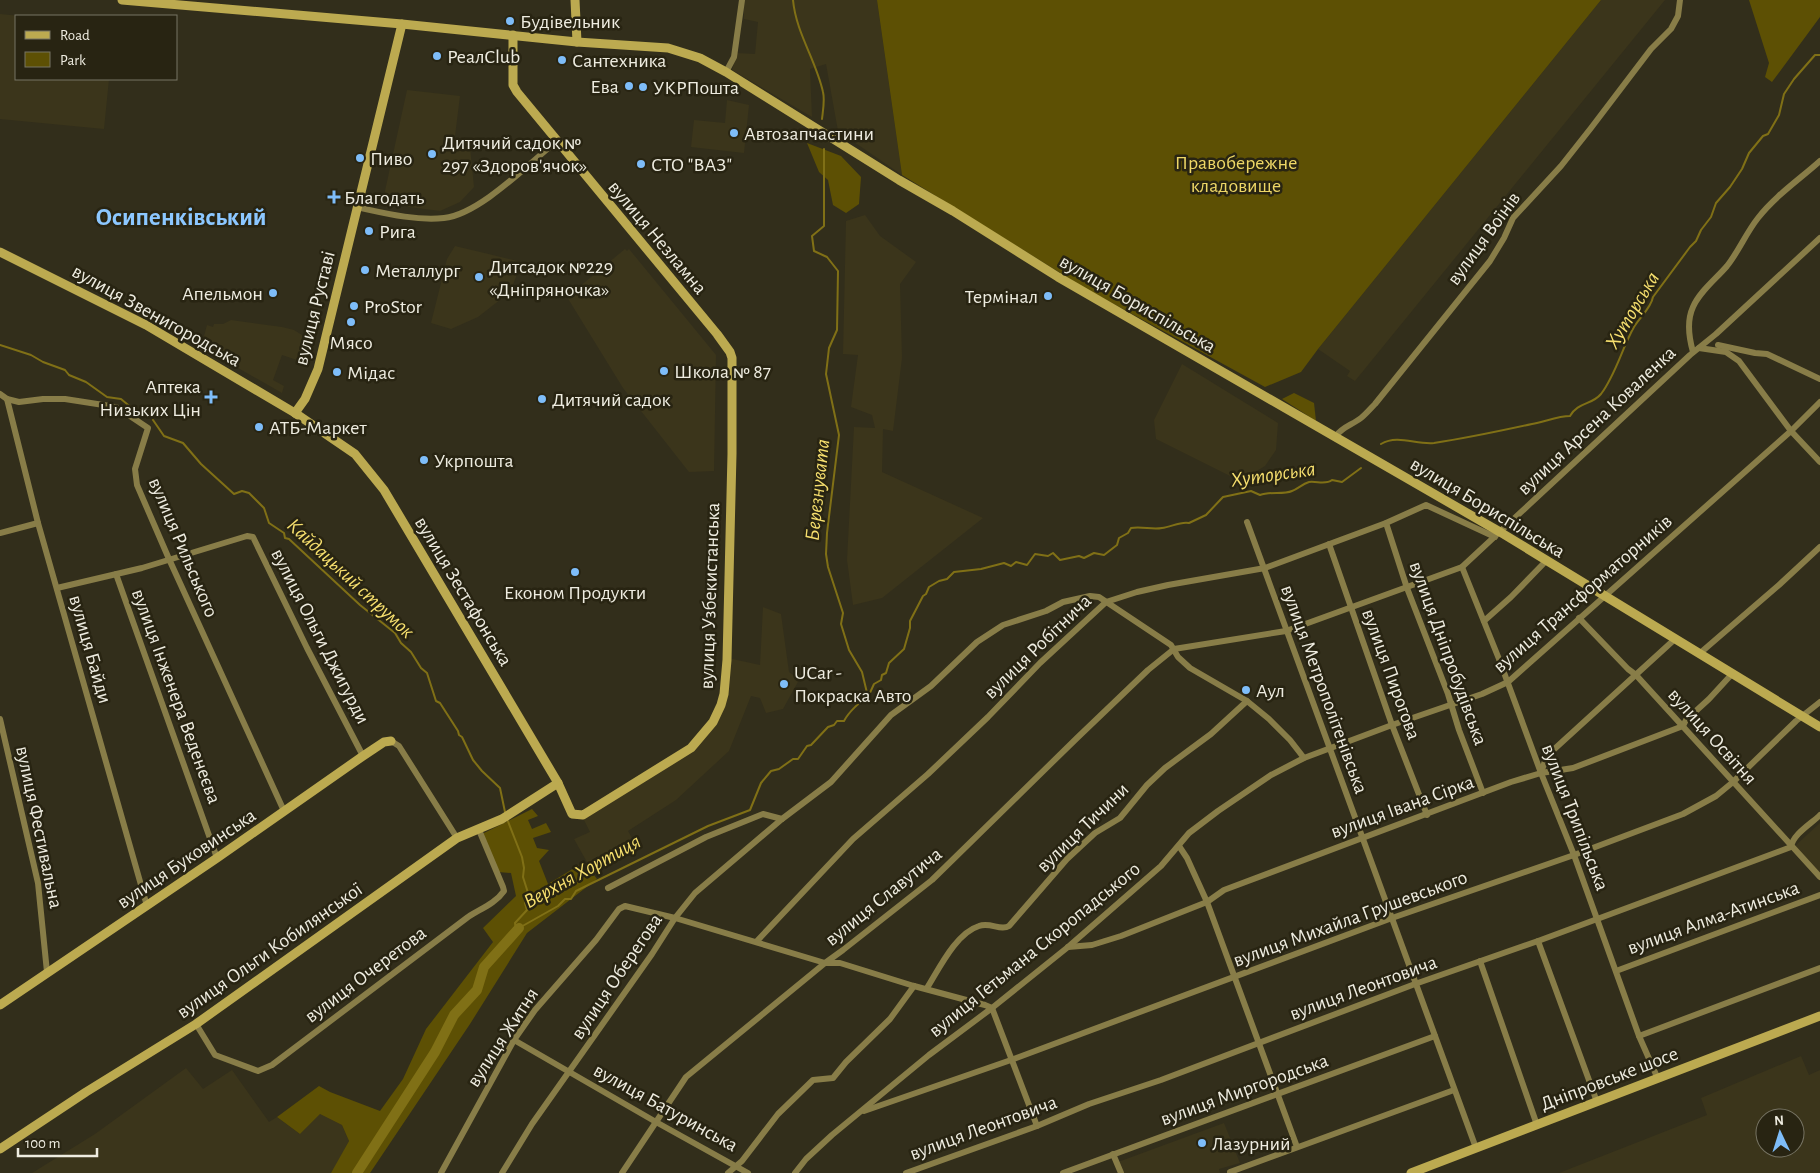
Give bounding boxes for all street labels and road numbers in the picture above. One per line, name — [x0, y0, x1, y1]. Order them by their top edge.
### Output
street label: вулиця Незламна — [604, 177, 710, 298]
street label: вулиця Воїнів — [1443, 188, 1524, 289]
street label: вулиця Руставі — [291, 249, 339, 368]
street label: вулиця Бориспільська — [1056, 251, 1219, 357]
street label: вулиця Звенигородська — [69, 261, 244, 371]
street label: вулиця Арсена Коваленка — [1514, 342, 1680, 499]
street label: вулиця Бориспільська — [1407, 454, 1568, 562]
street label: вулиця Рильського — [145, 475, 222, 620]
street label: вулиця Узбекистанська — [697, 502, 723, 690]
street label: вулиця Трансформаторників — [1489, 511, 1676, 677]
street label: вулиця Зестафонська — [411, 513, 516, 670]
street label: вулиця Ольги Джигурди — [267, 546, 373, 727]
street label: вулиця Дніпробудівська — [1405, 559, 1491, 748]
street label: вулиця Метрополітенівська — [1277, 582, 1371, 796]
street label: вулиця Інженера Веденеєва — [128, 586, 224, 806]
street label: вулиця Робітнича — [980, 591, 1095, 703]
street label: вулиця Байди — [65, 593, 115, 706]
street label: вулиця Пирогова — [1358, 606, 1424, 743]
street label: вулиця Освітня — [1664, 685, 1761, 789]
street label: вулиця Трипільська — [1538, 741, 1612, 894]
street label: вулиця Фестивальна — [12, 744, 66, 910]
street label: вулиця Івана Сірка — [1328, 772, 1477, 842]
street label: вулиця Тичини — [1033, 779, 1133, 876]
street label: вулиця Буковинська — [114, 805, 260, 913]
street label: вулиця Славутича — [822, 844, 946, 950]
street label: вулиця Гетьмана Скоропадського — [925, 859, 1144, 1041]
street label: вулиця Михайла Грушевського — [1231, 867, 1470, 971]
street label: вулиця Алма-Атинська — [1625, 878, 1802, 958]
street label: вулиця Ольги Кобилянської — [173, 879, 366, 1022]
street label: вулиця Оберегова — [568, 910, 666, 1043]
street label: вулиця Очеретова — [301, 923, 430, 1027]
street label: вулиця Леонтовича — [1287, 952, 1440, 1024]
street label: вулиця Житня — [463, 984, 542, 1091]
street label: Дніпровське шосе — [1538, 1043, 1681, 1114]
street label: вулиця Миргородська — [1158, 1050, 1331, 1130]
street label: вулиця Батуринська — [590, 1060, 741, 1156]
street label: вулиця Леонтовича — [907, 1092, 1060, 1164]

